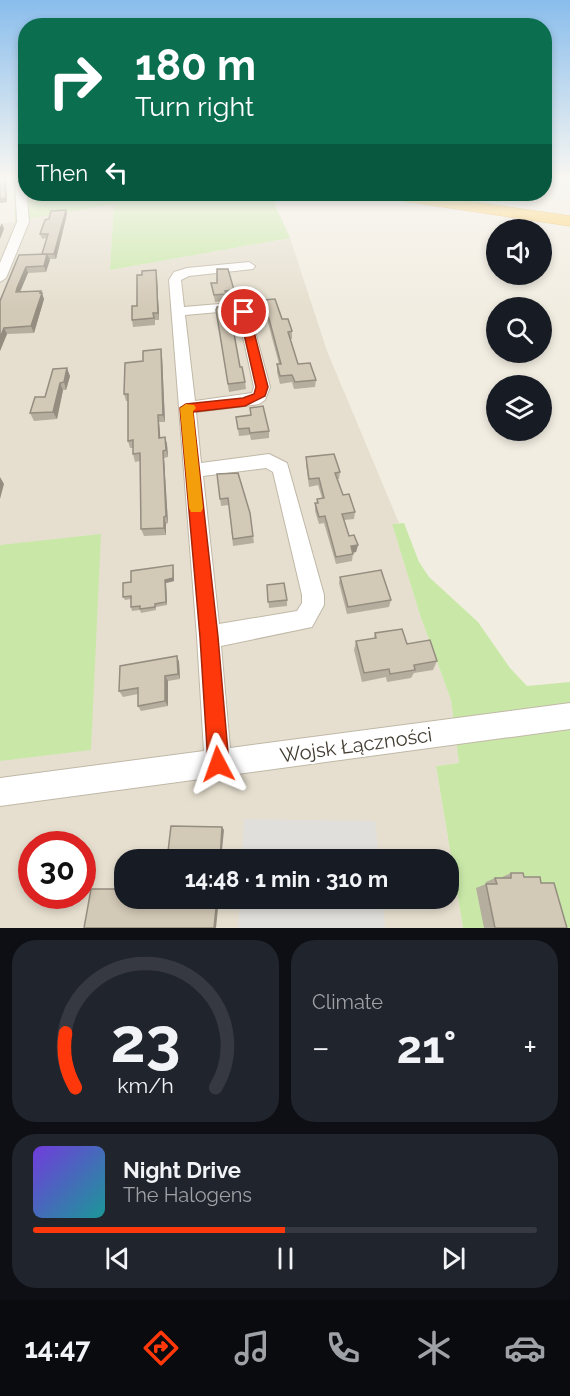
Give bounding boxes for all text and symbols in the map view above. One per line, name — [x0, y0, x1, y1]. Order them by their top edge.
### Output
text: 180 m — [135, 41, 256, 90]
icon: right — [36, 42, 114, 120]
text: Turn right — [135, 91, 254, 122]
icon: left — [100, 156, 133, 189]
text: Then — [36, 160, 88, 186]
map controls — [486, 219, 552, 441]
button: sound — [486, 219, 552, 285]
pin — [218, 286, 269, 337]
icon: arrive — [227, 295, 260, 328]
button: search — [486, 297, 552, 363]
button: layers — [486, 375, 552, 441]
street label: Wojsk Łączności — [278, 722, 434, 768]
position arrow — [186, 732, 250, 796]
speed limit sign: 30 — [18, 831, 96, 909]
text: 14:48 · 1 min · 310 m — [185, 866, 388, 892]
text: Climate — [312, 990, 383, 1014]
text: 23 — [110, 1003, 181, 1077]
text: 21° — [397, 1021, 456, 1074]
text: − — [312, 1028, 330, 1067]
text: + — [523, 1028, 537, 1067]
text: km/h — [117, 1073, 174, 1098]
text: Night Drive — [123, 1157, 241, 1183]
text: The Halogens — [123, 1183, 252, 1207]
icon: previous — [101, 1242, 134, 1275]
icon: pause — [269, 1242, 302, 1275]
icon: next — [437, 1242, 470, 1275]
icon: directions — [140, 1327, 182, 1369]
icon: music — [231, 1327, 273, 1369]
icon: phone — [322, 1327, 364, 1369]
icon: climate — [413, 1327, 455, 1369]
icon: car — [504, 1327, 546, 1369]
text: 14:47 — [25, 1333, 91, 1364]

